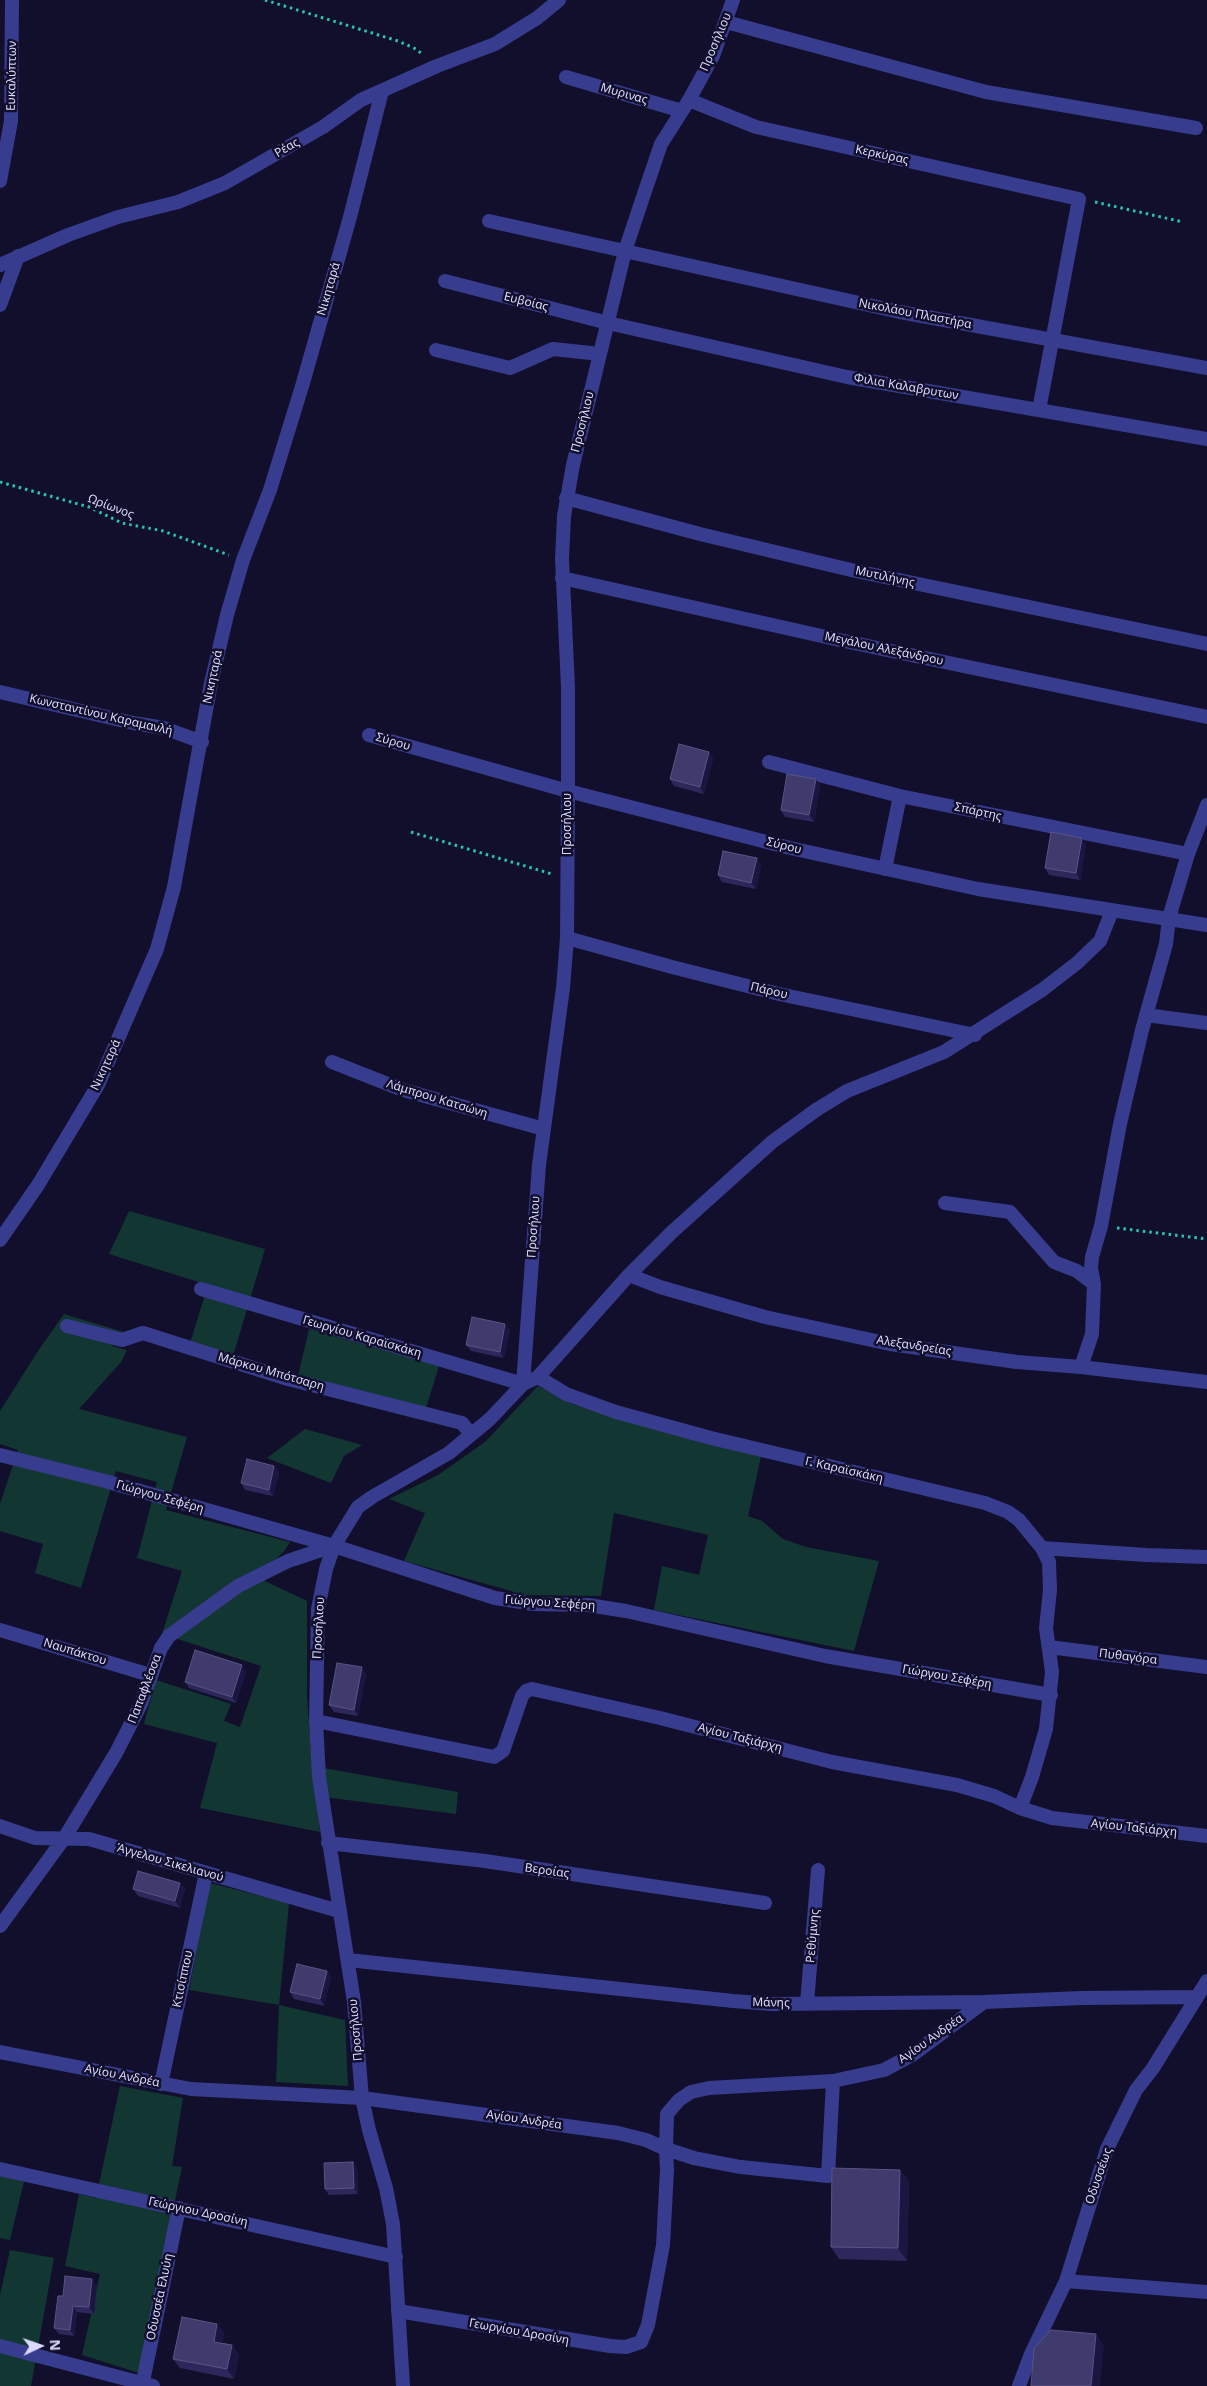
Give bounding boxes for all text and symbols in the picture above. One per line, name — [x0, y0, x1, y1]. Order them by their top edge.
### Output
street label: Προσήλιου — [697, 11, 735, 73]
street label: Ευκαλύπτων — [4, 41, 20, 111]
street label: Μυρινας — [599, 80, 649, 108]
street label: Ρέας — [272, 135, 302, 161]
street label: Κερκύρας — [854, 142, 910, 168]
street label: Νικηταρά — [315, 261, 343, 317]
street label: Ευβοίας — [502, 290, 550, 314]
street label: Νικολάου Πλαστήρα — [857, 296, 973, 332]
street label: Φιλια Καλαβρυτων — [853, 371, 959, 403]
street label: Προσήλιου — [568, 390, 598, 454]
street label: Ωρίωνος — [86, 492, 136, 522]
street label: Μυτιλήνης — [854, 564, 916, 590]
street label: Μεγάλου Αλεξάνδρου — [823, 629, 945, 669]
street label: Νικηταρά — [200, 649, 226, 705]
street label: Κωνσταντίνου Καραμανλή — [28, 691, 174, 739]
street label: Σύρου — [374, 730, 412, 754]
street label: Προσήλιου — [561, 793, 575, 855]
street label: Σπάρτης — [953, 800, 1003, 824]
street label: Σύρου — [765, 835, 803, 857]
street label: Πάρου — [749, 980, 789, 1002]
street label: Νικηταρά — [88, 1037, 124, 1093]
street label: Λάμπρου Κατσώνη — [385, 1077, 489, 1121]
street label: Προσήλιου — [525, 1195, 543, 1259]
street label: Γεωργίου Καραϊσκάκη — [301, 1313, 423, 1361]
street label: Αλεξανδρείας — [876, 1333, 952, 1359]
street label: Μάρκου Μπότσαρη — [216, 1350, 326, 1394]
street label: Γ. Καραϊσκάκη — [804, 1454, 884, 1486]
street label: Γιώργου Σεφέρη — [115, 1478, 205, 1516]
street label: Γιώργου Σεφέρη — [504, 1593, 596, 1613]
street label: Προσήλιου — [310, 1597, 328, 1659]
street label: Ναυπάκτου — [42, 1636, 108, 1668]
street label: Πυθαγόρα — [1098, 1646, 1158, 1668]
street label: Παπαφλέσσα — [125, 1652, 165, 1726]
street label: Γιώργου Σεφέρη — [901, 1662, 993, 1692]
street label: Αγίου Ταξιάρχη — [696, 1721, 784, 1755]
street label: Αγίου Ταξιάρχη — [1090, 1816, 1178, 1840]
street label: Άγγελου Σικελιανού — [115, 1841, 225, 1885]
street label: Βεροίας — [524, 1861, 570, 1881]
street label: Ρεθύμνης — [803, 1908, 823, 1964]
street label: Κτισίππου — [170, 1949, 196, 2009]
street label: Μάνης — [752, 1995, 790, 2011]
street label: Προσήλιου — [346, 1998, 366, 2062]
street label: Αγίου Ανδρέα — [896, 2011, 966, 2067]
street label: Αγίου Ανδρέα — [83, 2062, 161, 2090]
street label: Αγίου Ανδρέα — [485, 2108, 563, 2132]
street label: Οδυσσέως — [1083, 2146, 1115, 2206]
street label: Γεώργιου Δροσίνη — [147, 2194, 249, 2230]
street label: Οδυσσέα Ελυύη — [144, 2252, 176, 2342]
street label: Γεωργίου Δροσίνη — [468, 2316, 570, 2348]
north arrow — [15, 2321, 65, 2371]
text: N — [46, 2339, 65, 2351]

